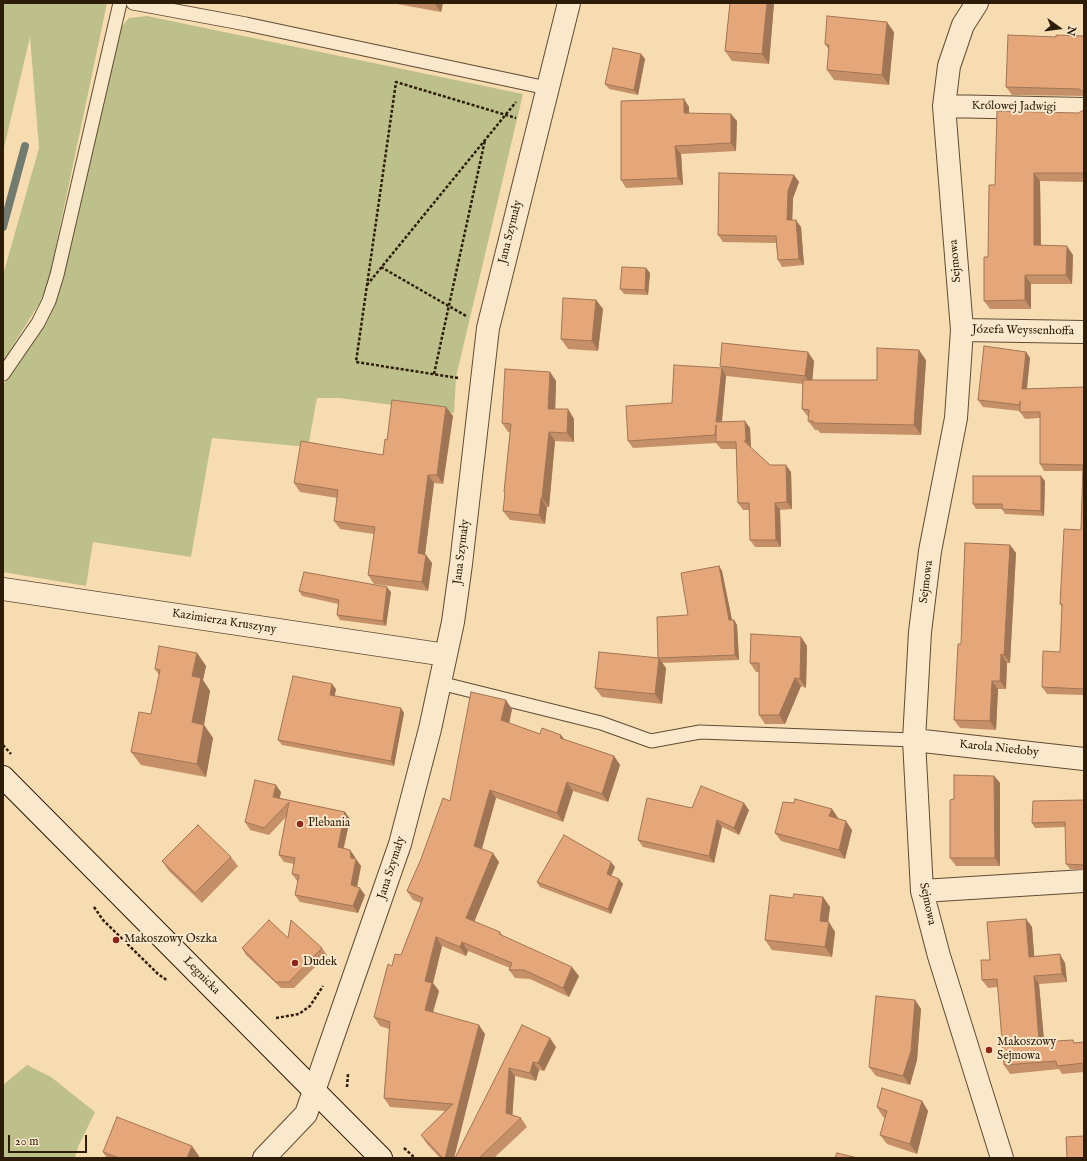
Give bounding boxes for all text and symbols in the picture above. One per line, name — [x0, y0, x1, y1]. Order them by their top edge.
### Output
north arrow — [1039, 8, 1079, 48]
text: N — [1063, 25, 1079, 37]
street label: Królowej Jadwigi — [972, 99, 1056, 115]
street label: Jana Szymały — [496, 199, 526, 265]
street label: Sejmowa — [947, 239, 965, 283]
street label: Józefa Weyssenhoffa — [972, 323, 1074, 339]
street label: Jana Szymały — [451, 519, 473, 585]
street label: Sejmowa — [917, 560, 937, 604]
street label: Kazimierza Kruszyny — [171, 607, 277, 637]
street label: Karola Niedoby — [959, 738, 1039, 760]
place label: Plebania — [308, 817, 350, 831]
marker: Plebania — [295, 819, 305, 829]
street label: Jana Szymały — [375, 835, 409, 901]
street label: Sejmowa — [915, 881, 939, 927]
place label: Makoszowy Oszka — [124, 933, 217, 947]
marker: Makoszowy Oszka — [111, 935, 121, 945]
street label: Legnicka — [180, 954, 222, 998]
place label: Dudek — [303, 956, 337, 970]
marker: Dudek — [290, 958, 300, 968]
place label: Makoszowy Sejmowa — [997, 1036, 1056, 1064]
marker: Makoszowy Sejmowa — [984, 1045, 994, 1055]
scale bar — [10, 1127, 89, 1153]
text: 20 m — [15, 1134, 38, 1149]

